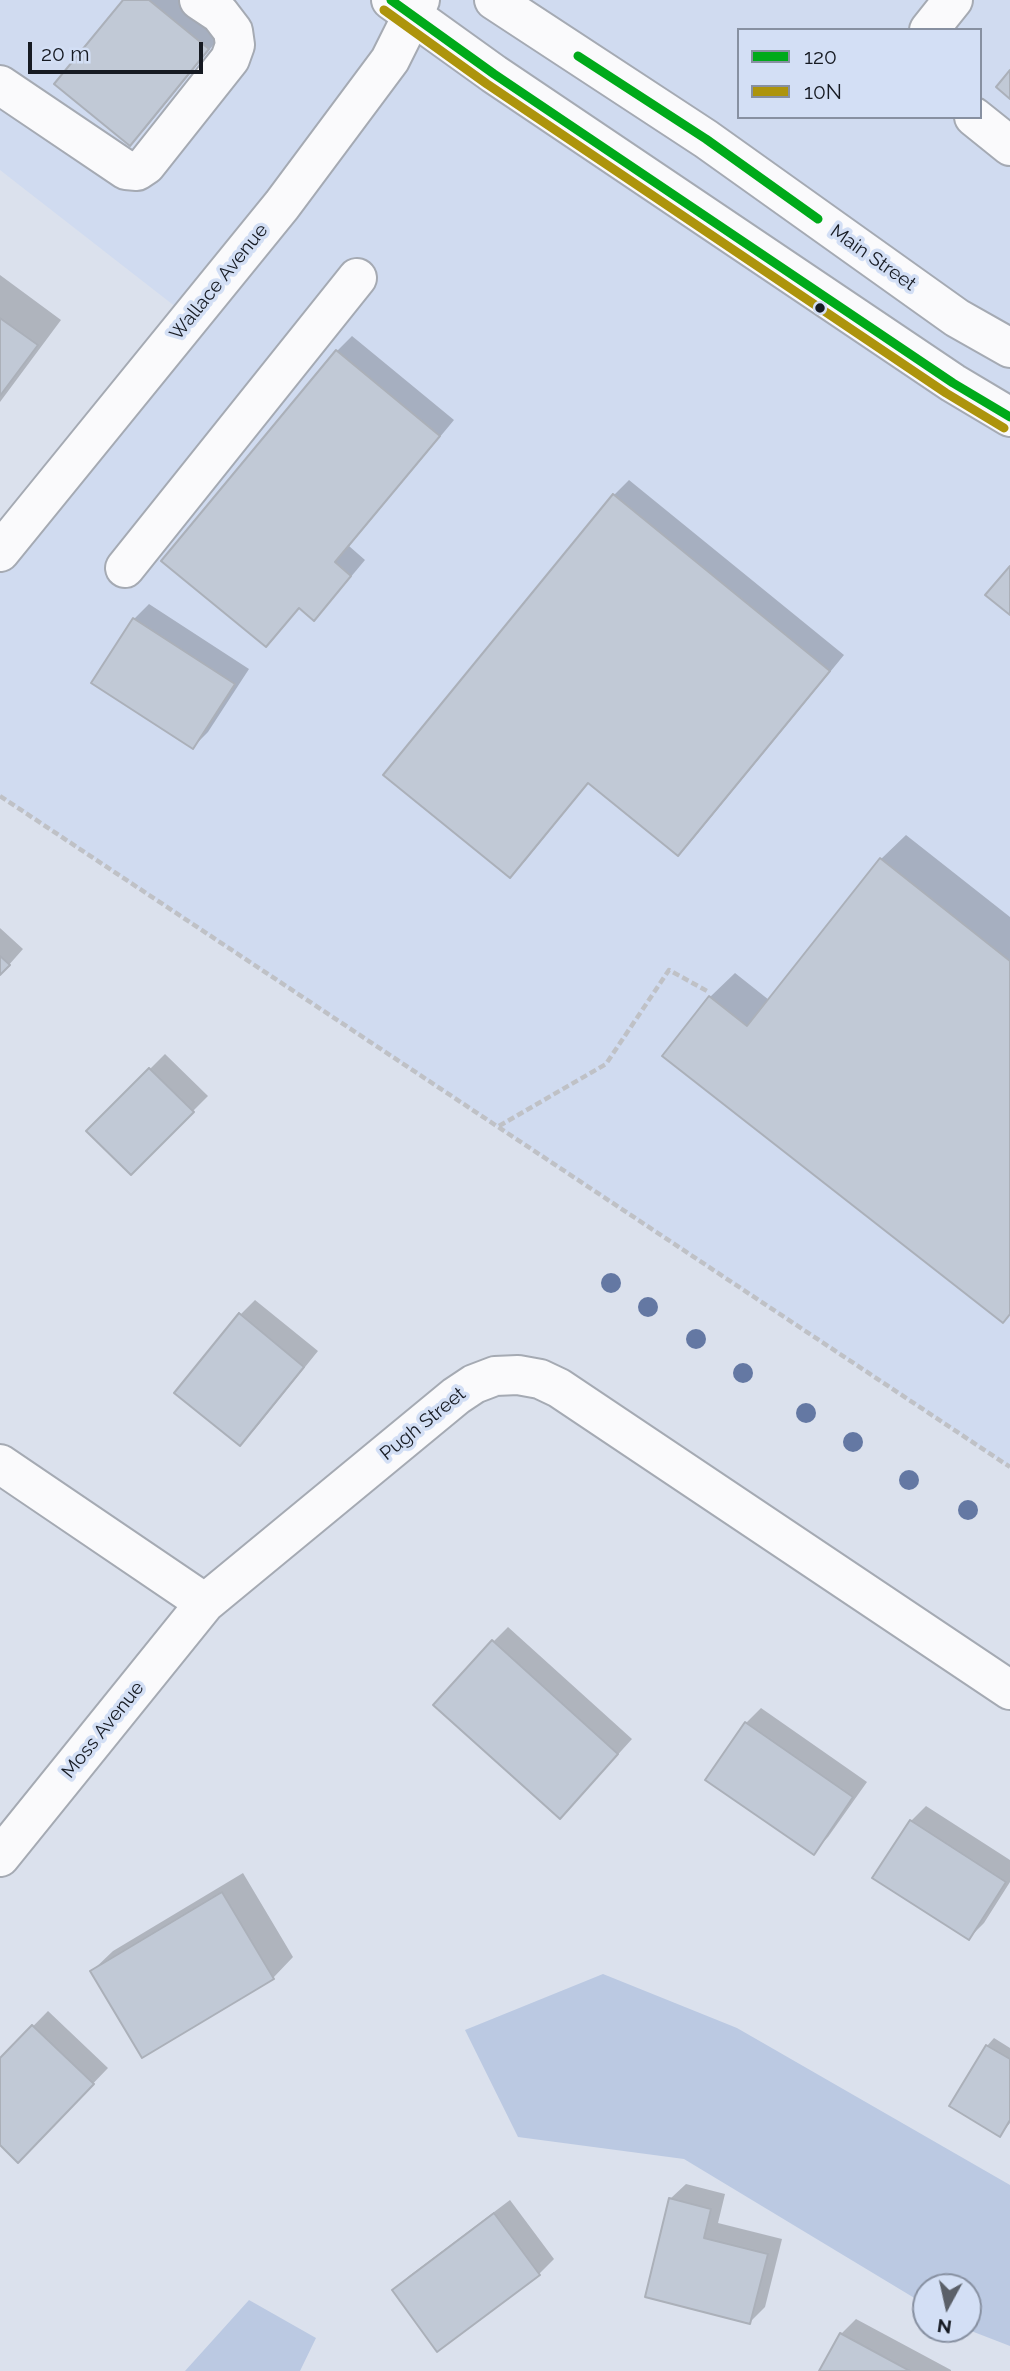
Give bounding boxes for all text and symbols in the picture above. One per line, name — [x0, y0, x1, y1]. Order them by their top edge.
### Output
scale bar — [32, 28, 206, 72]
legend — [737, 28, 982, 119]
text: 20 m — [41, 41, 89, 66]
text: 120 — [804, 44, 837, 69]
text: 10N — [804, 79, 842, 104]
street label: Wallace Avenue — [165, 219, 273, 345]
street label: Main Street — [826, 220, 920, 296]
unlabelled marker — [813, 301, 827, 315]
street label: Pugh Street — [376, 1383, 470, 1465]
street label: Moss Avenue — [57, 1677, 149, 1783]
north arrow — [912, 2273, 982, 2343]
text: N — [936, 2315, 953, 2339]

